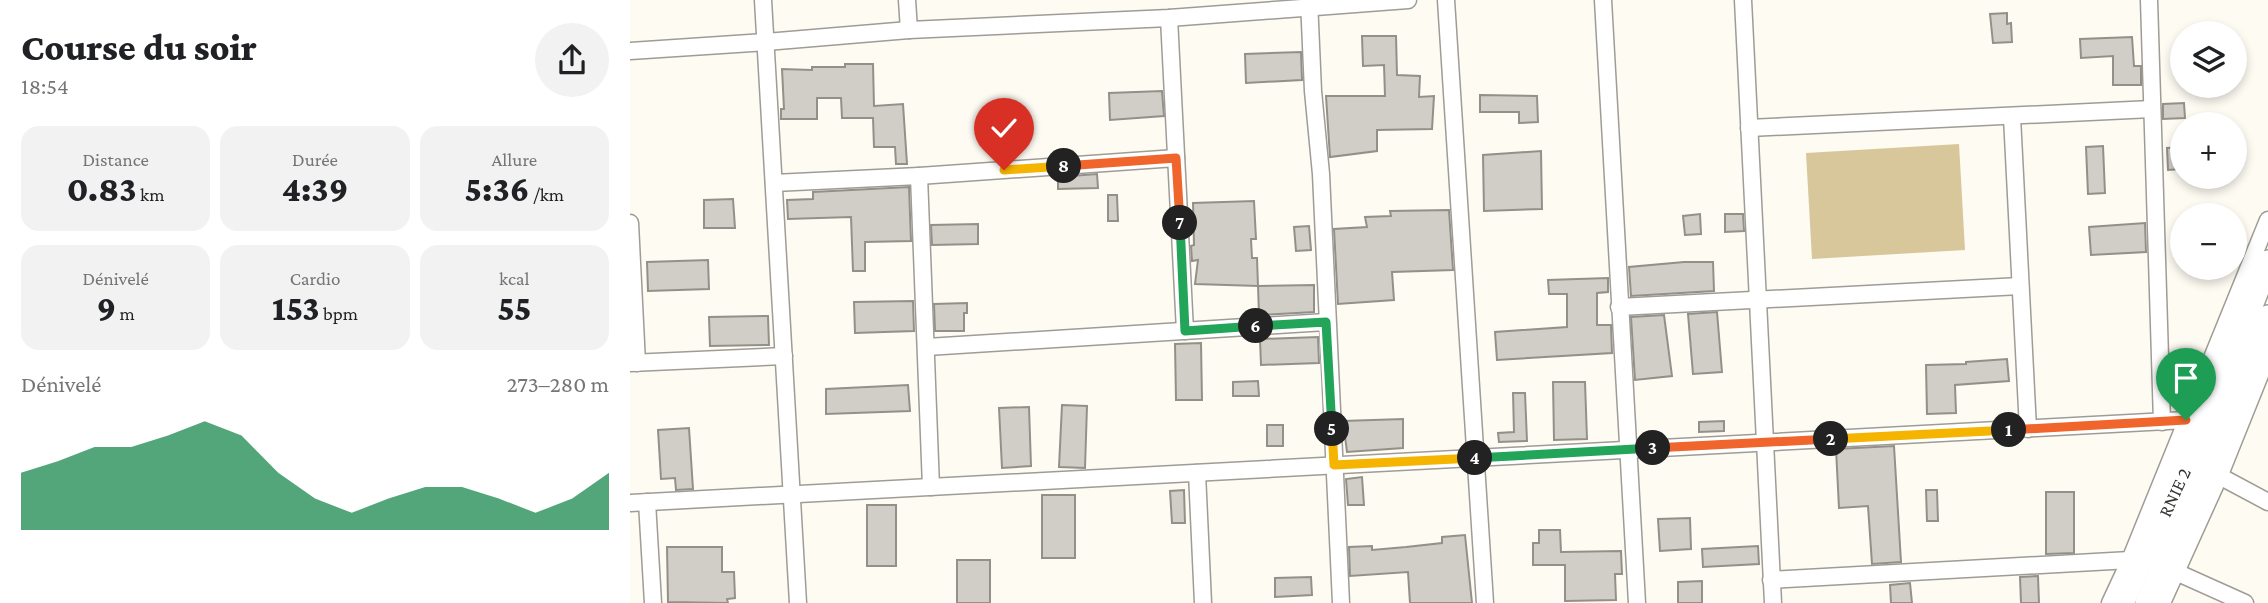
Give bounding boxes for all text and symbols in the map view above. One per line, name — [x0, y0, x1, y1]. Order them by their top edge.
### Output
map controls — [2170, 21, 2247, 280]
button: layers — [2170, 21, 2247, 98]
button: share — [535, 23, 609, 97]
text: Course du soir — [21, 26, 257, 68]
text: 18:54 — [21, 73, 69, 99]
pin — [974, 98, 1034, 170]
icon: check — [985, 109, 1023, 147]
button: + — [2170, 112, 2247, 189]
pin: 8 — [1046, 148, 1082, 184]
text: Distance — [82, 149, 149, 170]
text: Durée — [292, 149, 338, 170]
text: Allure — [492, 149, 537, 170]
text: 8 — [1058, 155, 1069, 176]
text: 0.83 — [67, 170, 137, 209]
text: 4:39 — [282, 170, 348, 209]
text: 5:36 — [465, 170, 529, 209]
text: km — [137, 184, 164, 205]
text: /km — [529, 184, 564, 205]
button: − — [2170, 203, 2247, 280]
pin: 7 — [1162, 206, 1198, 241]
text: 7 — [1175, 212, 1184, 233]
text: Dénivelé — [82, 268, 149, 289]
text: Cardio — [290, 268, 340, 289]
text: kcal — [499, 268, 530, 289]
text: 9 — [96, 289, 116, 328]
text: 153 — [272, 289, 319, 328]
text: 55 — [497, 289, 532, 328]
text: m — [116, 303, 135, 324]
text: bpm — [319, 303, 358, 324]
pin: 6 — [1238, 308, 1274, 344]
text: 6 — [1250, 315, 1261, 336]
pin — [2156, 348, 2216, 420]
icon: arrive — [2167, 359, 2205, 397]
text: Dénivelé — [21, 371, 101, 397]
text: 273–280 m — [507, 371, 609, 397]
pin: 5 — [1314, 412, 1350, 446]
pin: 1 — [1992, 412, 2026, 448]
text: 5 — [1327, 418, 1336, 439]
text: 1 — [2005, 419, 2012, 440]
pin: 2 — [1814, 422, 1848, 457]
text: 2 — [1826, 428, 1835, 449]
pin: 3 — [1636, 430, 1670, 466]
text: 3 — [1648, 437, 1657, 458]
pin: 4 — [1458, 440, 1492, 476]
text: 4 — [1469, 447, 1480, 468]
street label: RNIE 2 — [2154, 464, 2195, 520]

